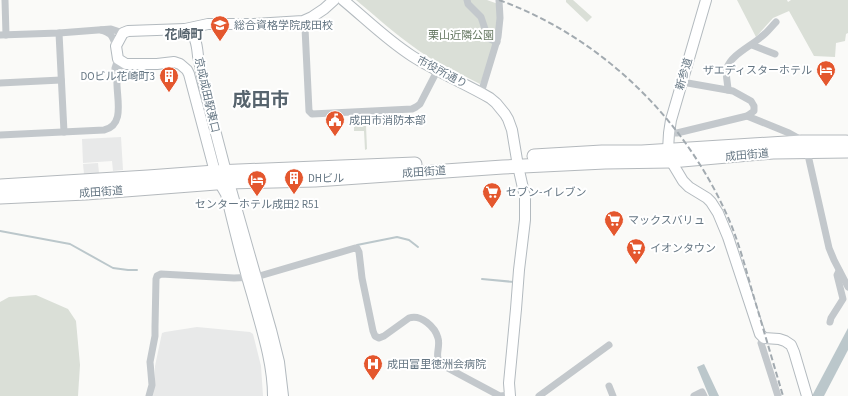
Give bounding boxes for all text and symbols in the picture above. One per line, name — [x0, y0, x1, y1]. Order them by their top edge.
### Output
school or university icon: 総合資格学院成田校 — [209, 14, 231, 42]
place label: 総合資格学院成田校 — [234, 18, 333, 33]
district label: 花崎町 — [164, 26, 204, 44]
park label: 栗山近隣公園 — [428, 28, 494, 43]
street label: 市役所通り — [414, 52, 470, 92]
street label: 京成成田駅東口 — [191, 56, 223, 134]
street label: 新参道 — [672, 56, 696, 92]
hotel icon: ザエディスターホテル — [815, 59, 837, 87]
place label: ザエディスターホテル — [703, 63, 812, 78]
building icon: DOビル花崎町3 — [158, 65, 180, 93]
place label: DOビル花崎町3 — [80, 69, 155, 84]
district label: 成田市 — [232, 87, 290, 114]
public building icon: 成田市消防本部 — [324, 109, 346, 137]
place label: 成田市消防本部 — [349, 113, 426, 128]
street label: 成田街道 — [724, 146, 770, 164]
street label: 成田街道 — [402, 163, 446, 181]
building icon: DHビル — [283, 167, 305, 195]
hotel icon: センターホテル成田2 R51 — [246, 169, 268, 197]
place label: DHビル — [308, 171, 344, 186]
supermarket icon: セブン-イレブン — [481, 181, 503, 209]
street label: 成田街道 — [79, 183, 123, 201]
place label: セブン-イレブン — [506, 185, 586, 200]
place label: センターホテル成田2 R51 — [195, 197, 319, 212]
supermarket icon: マックスバリュ — [603, 209, 625, 237]
place label: マックスバリュ — [628, 213, 705, 228]
supermarket icon: イオンタウン — [625, 237, 647, 265]
place label: イオンタウン — [650, 241, 716, 256]
hospital icon: 成田富里徳洲会病院 — [362, 353, 384, 381]
place label: 成田富里徳洲会病院 — [387, 357, 486, 372]

